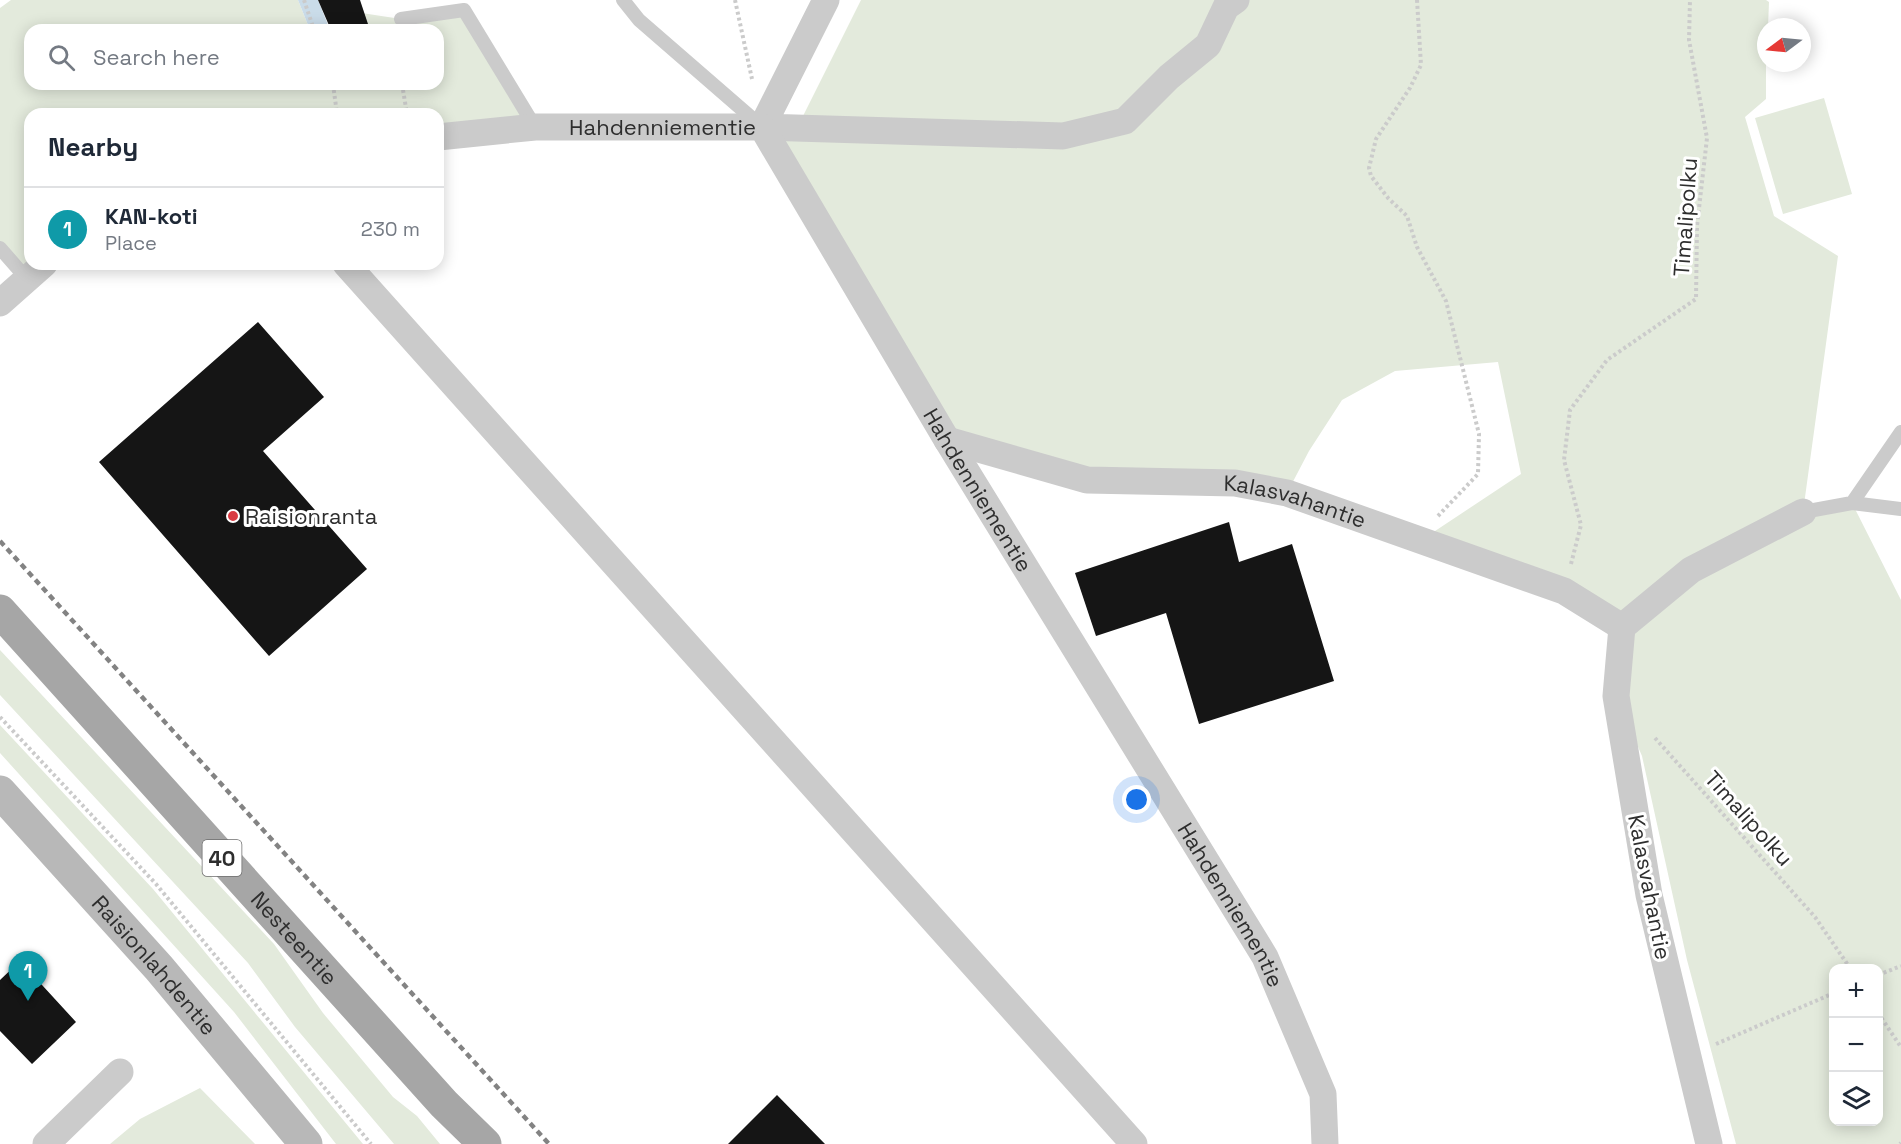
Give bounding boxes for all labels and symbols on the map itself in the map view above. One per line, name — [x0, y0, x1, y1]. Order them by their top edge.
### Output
north arrow — [1757, 18, 1811, 72]
street label: Hahdenniementie — [569, 113, 756, 141]
street label: Timalipolku — [1667, 157, 1703, 277]
street label: Hahdenniementie — [917, 403, 1039, 577]
street label: Kalasvahantie — [1223, 469, 1370, 534]
place label: Raisionranta — [245, 502, 378, 530]
marker: Raisionranta — [226, 509, 240, 523]
street label: Timalipolku — [1699, 764, 1799, 872]
your location — [1122, 785, 1151, 814]
street label: Kalasvahantie — [1622, 812, 1678, 962]
street label: Hahdenniementie — [1172, 817, 1290, 991]
road number: 40 — [202, 840, 242, 876]
street label: Nesteentie — [245, 885, 344, 991]
street label: Raisionlahdentie — [86, 889, 223, 1041]
pin: 1 — [9, 952, 48, 1001]

